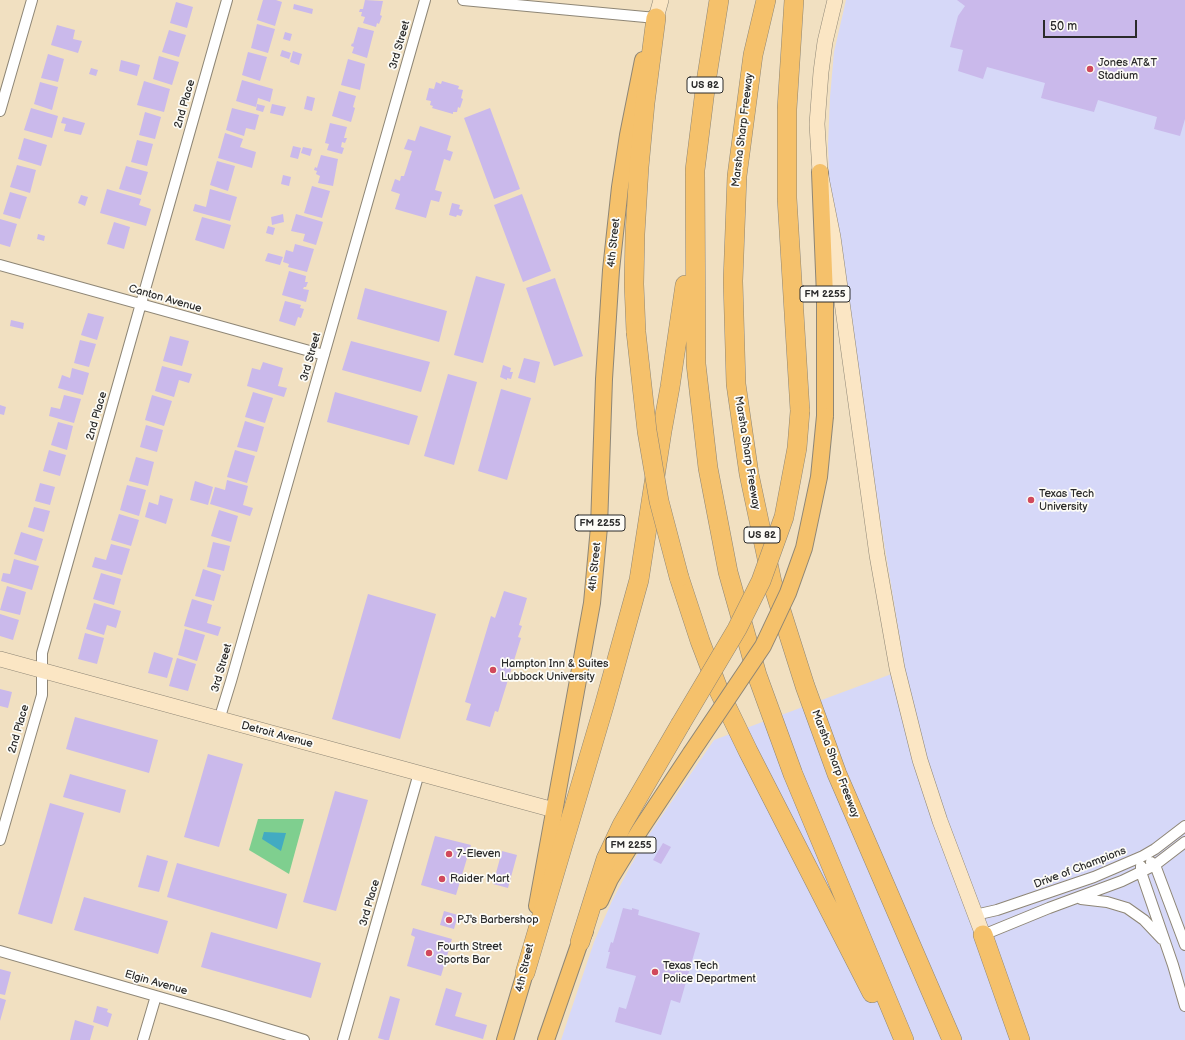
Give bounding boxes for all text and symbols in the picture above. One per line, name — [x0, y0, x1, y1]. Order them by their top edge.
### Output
scale bar — [1045, 12, 1139, 38]
street label: 3rd Street — [387, 19, 413, 71]
text: 50 m — [1050, 19, 1077, 34]
place label: Jones AT&T Stadium — [1098, 56, 1157, 82]
marker: Jones AT&T Stadium — [1085, 64, 1095, 74]
street label: Marsha Sharp Freeway — [729, 72, 757, 188]
road number: US 82 — [687, 77, 723, 93]
street label: 2nd Place — [172, 78, 198, 130]
street label: 4th Street — [605, 218, 623, 268]
street label: Canton Avenue — [127, 282, 203, 316]
road number: FM 2255 — [800, 286, 850, 302]
street label: 3rd Street — [298, 331, 324, 383]
street label: 2nd Place — [84, 390, 110, 442]
street label: Marsha Sharp Freeway — [732, 395, 762, 511]
place label: Texas Tech University — [1039, 487, 1094, 513]
marker: Texas Tech University — [1026, 495, 1036, 505]
road number: FM 2255 — [575, 515, 625, 531]
road number: US 82 — [744, 527, 780, 543]
street label: 4th Street — [586, 542, 604, 592]
street label: 3rd Street — [209, 642, 235, 694]
place label: Hampton Inn & Suites Lubbock University — [501, 657, 609, 683]
marker: Hampton Inn & Suites Lubbock University — [488, 665, 498, 675]
street label: 2nd Place — [6, 703, 32, 755]
street label: Marsha Sharp Freeway — [808, 708, 862, 820]
street label: Detroit Avenue — [240, 719, 314, 751]
road number: FM 2255 — [606, 837, 656, 853]
street label: Drive of Champions — [1032, 844, 1128, 892]
place label: 7-Eleven — [457, 847, 500, 861]
marker: 7-Eleven — [444, 849, 454, 859]
place label: Raider Mart — [450, 872, 510, 886]
marker: Raider Mart — [437, 874, 447, 884]
street label: 3rd Place — [357, 878, 383, 928]
place label: PJ's Barbershop — [457, 913, 539, 927]
marker: PJ's Barbershop — [444, 915, 454, 925]
place label: Fourth Street Sports Bar — [437, 940, 502, 966]
street label: 4th Street — [513, 942, 537, 994]
marker: Fourth Street Sports Bar — [424, 948, 434, 958]
place label: Texas Tech Police Department — [663, 959, 756, 985]
marker: Texas Tech Police Department — [650, 967, 660, 977]
street label: Elgin Avenue — [123, 968, 189, 998]

